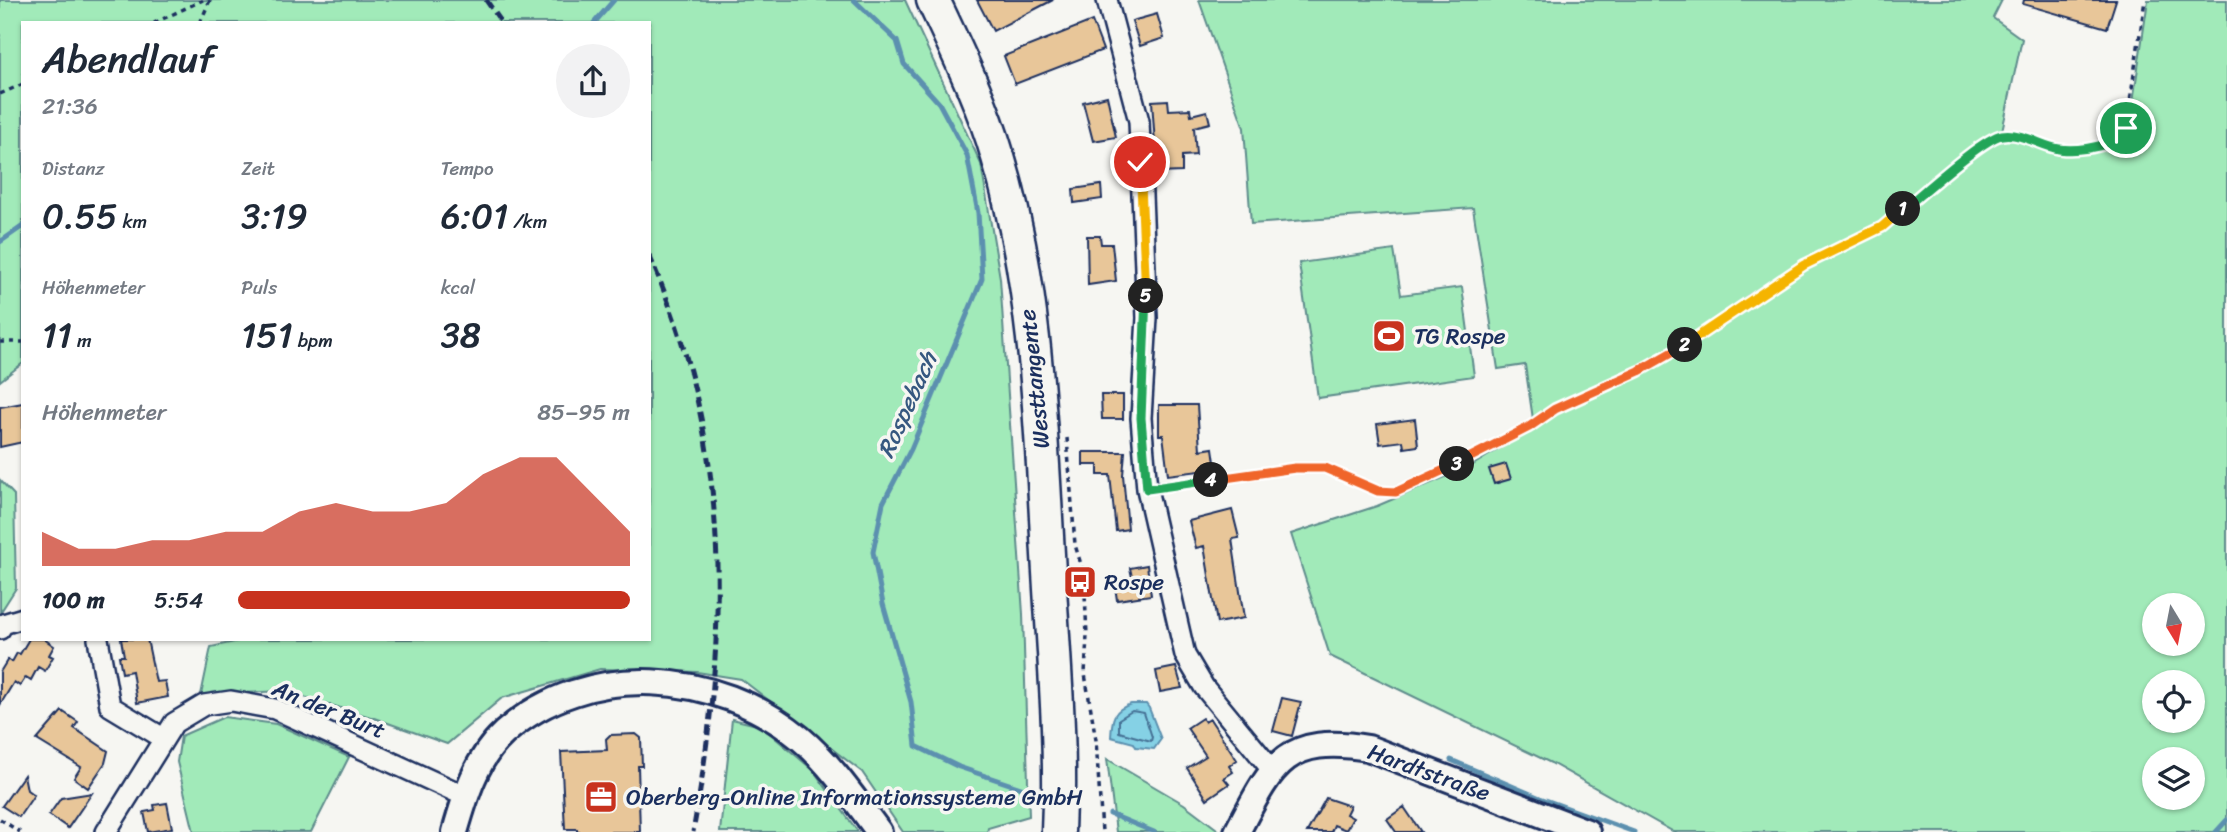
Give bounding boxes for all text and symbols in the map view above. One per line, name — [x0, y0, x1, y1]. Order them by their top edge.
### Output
text: Abendlauf — [42, 26, 215, 93]
button: share — [556, 44, 630, 118]
text: 21:36 — [42, 86, 98, 127]
pin — [2096, 98, 2156, 158]
icon: arrive — [2107, 109, 2145, 147]
pin — [1110, 132, 1170, 192]
icon: check — [1121, 143, 1159, 181]
text: Distanz — [42, 152, 105, 185]
text: Zeit — [241, 152, 275, 185]
text: Tempo — [441, 152, 494, 185]
text: 0.55 — [42, 185, 117, 247]
text: 3:19 — [241, 185, 308, 247]
text: 6:01 — [441, 185, 508, 247]
pin: 1 — [1885, 192, 1920, 227]
text: 1 — [1898, 192, 1907, 225]
text: km — [117, 205, 147, 238]
text: /km — [508, 205, 547, 238]
text: Höhenmeter — [42, 271, 145, 304]
text: Puls — [241, 271, 277, 304]
text: kcal — [441, 271, 475, 304]
pin: 5 — [1128, 278, 1164, 314]
text: 5 — [1140, 279, 1151, 312]
text: 11 — [42, 304, 72, 366]
text: 151 — [241, 304, 293, 366]
text: 38 — [441, 304, 481, 366]
street label: Westtangente — [1007, 307, 1062, 451]
place label: TG Rospe — [1414, 316, 1506, 357]
sports icon: TG Rospe — [1370, 317, 1408, 355]
text: m — [72, 324, 92, 357]
text: bpm — [293, 324, 333, 357]
pin: 2 — [1668, 328, 1702, 362]
text: 2 — [1679, 328, 1690, 361]
water label: Rospebach — [865, 343, 950, 465]
text: Höhenmeter — [42, 392, 166, 433]
text: 85–95 m — [537, 392, 630, 433]
pin: 3 — [1440, 447, 1474, 482]
text: 3 — [1451, 447, 1462, 480]
pin: 4 — [1194, 462, 1228, 498]
text: 4 — [1205, 463, 1216, 496]
place label: Rospe — [1104, 562, 1164, 603]
bus stop icon: Rospe — [1061, 563, 1099, 601]
text: 100 m — [42, 580, 105, 621]
text: 5:54 — [154, 580, 203, 621]
north arrow — [2142, 593, 2205, 656]
map controls — [2142, 593, 2205, 810]
street label: An der Burt — [265, 668, 392, 751]
button: locate — [2142, 670, 2205, 733]
street label: Hardtstraße — [1362, 731, 1496, 814]
button: layers — [2142, 747, 2205, 810]
place label: Oberberg-Online Informationssysteme GmbH — [626, 777, 1083, 818]
office icon: Oberberg-Online Informationssysteme GmbH — [582, 778, 620, 816]

